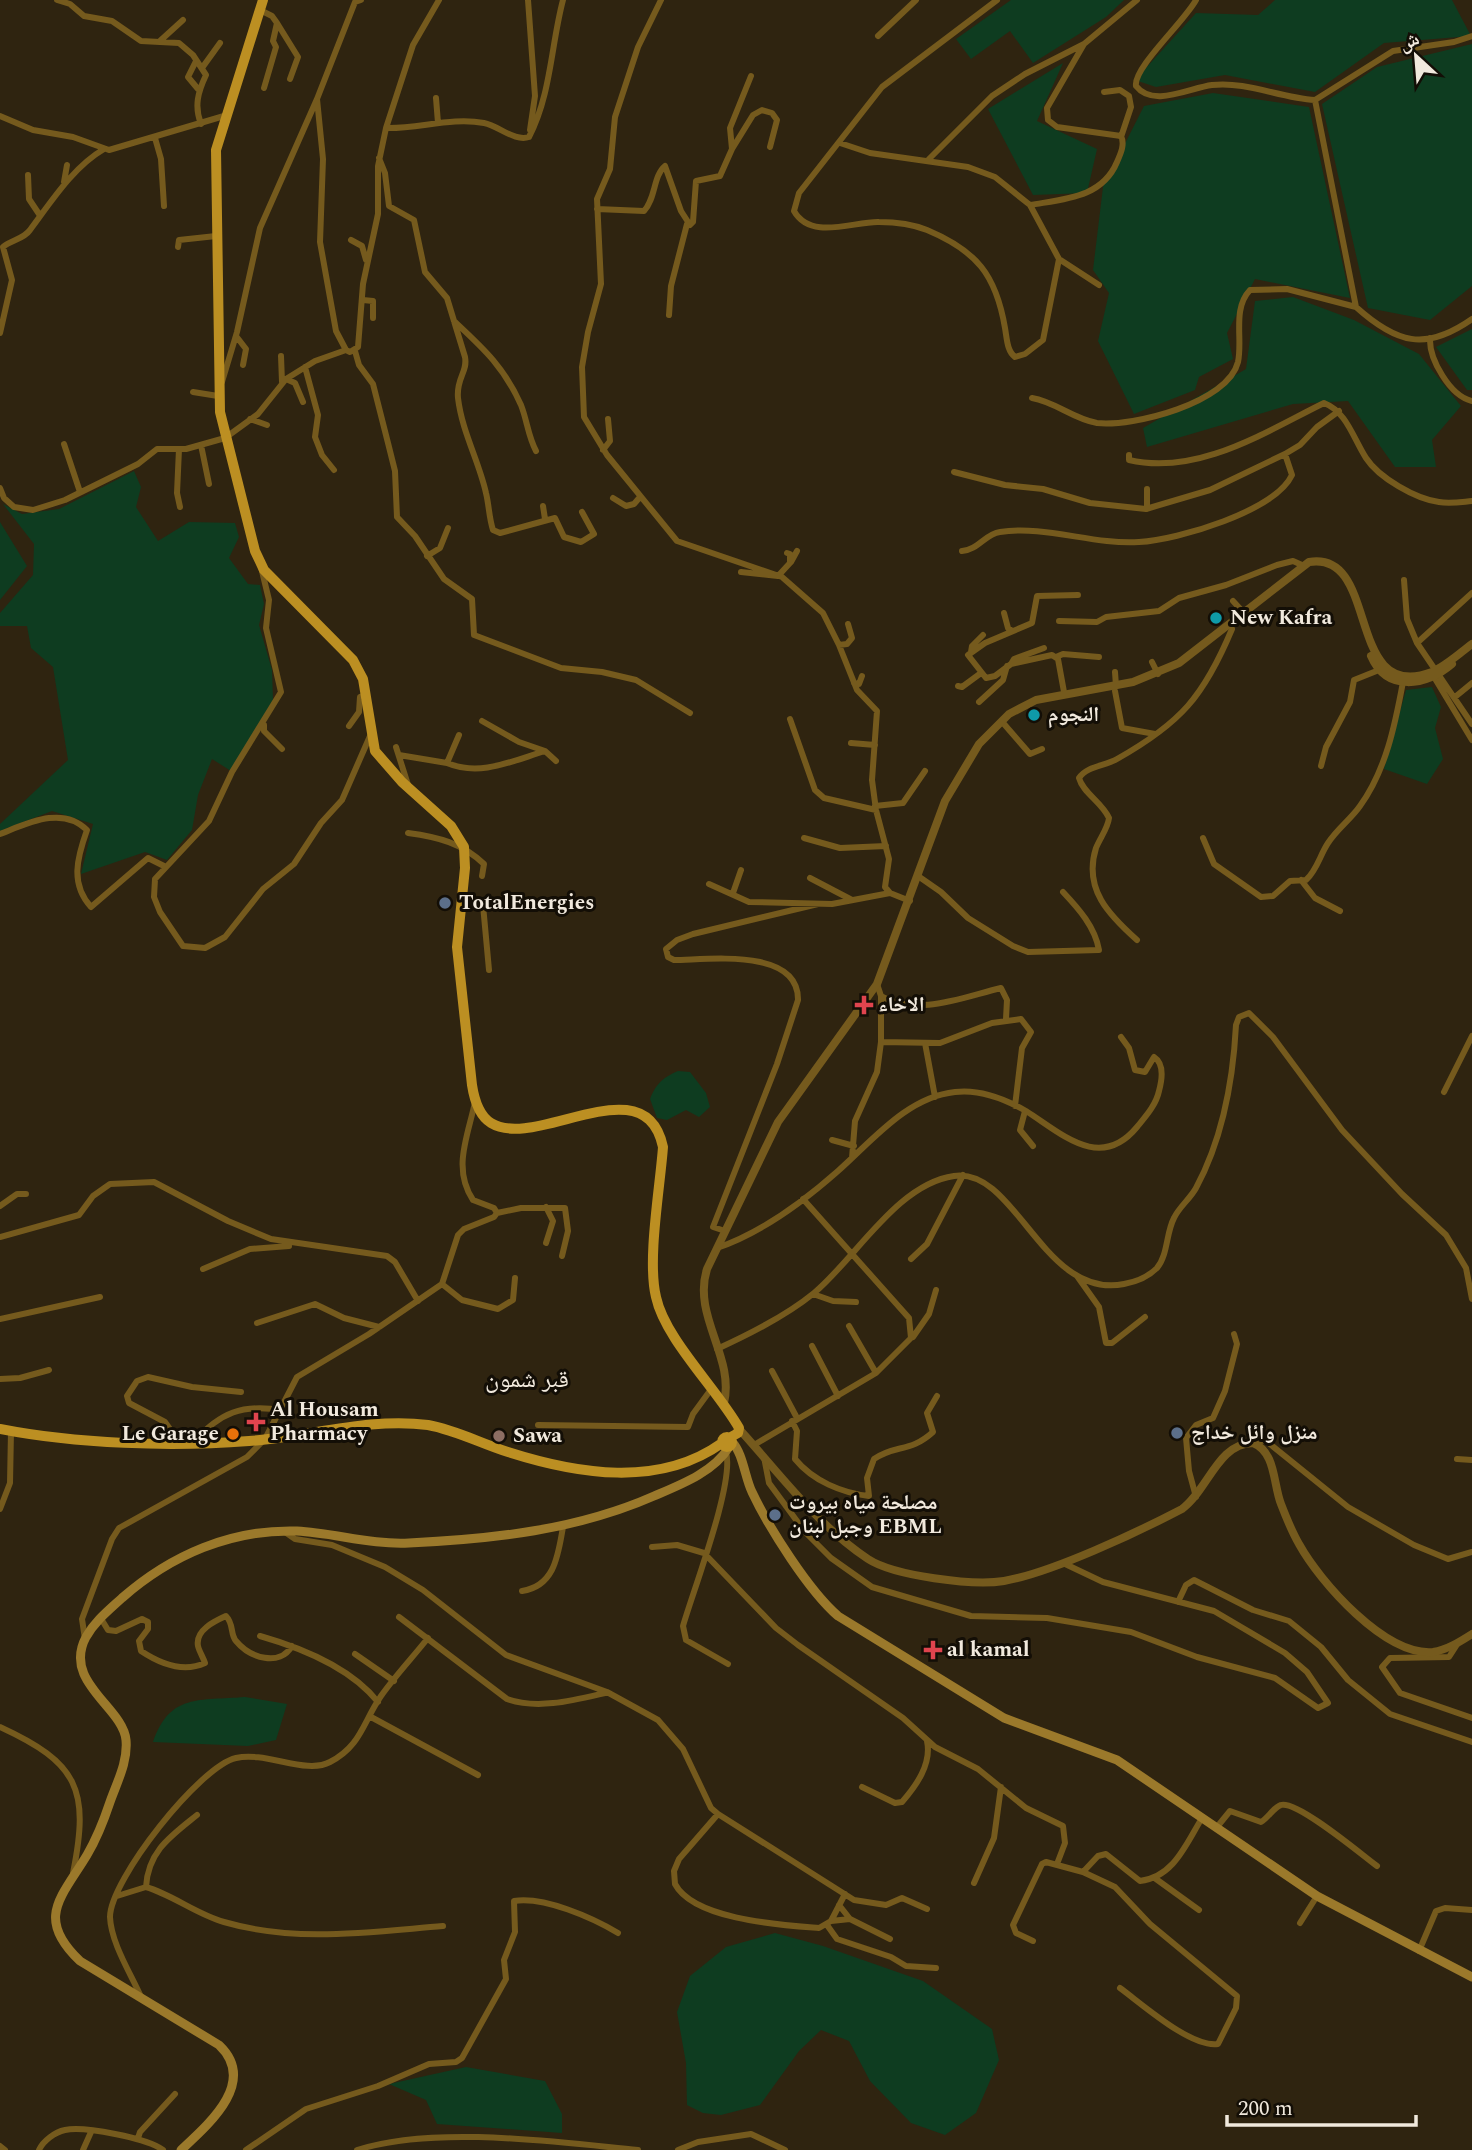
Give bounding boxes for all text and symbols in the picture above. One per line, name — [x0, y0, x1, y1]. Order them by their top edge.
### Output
north arrow — [1381, 21, 1451, 91]
text: ش — [1394, 25, 1425, 60]
place label: New Kafra — [1230, 602, 1333, 634]
marker: New Kafra — [1208, 610, 1224, 626]
place label: النجوم — [1048, 699, 1099, 731]
marker: النجوم — [1026, 707, 1042, 723]
place label: TotalEnergies — [459, 887, 594, 919]
marker: TotalEnergies — [437, 895, 453, 911]
place label: الاخاء — [878, 989, 925, 1021]
marker: الاخاء — [856, 997, 872, 1013]
district label: قبر شمون — [485, 1362, 569, 1398]
place label: Al Housam Pharmacy — [270, 1394, 379, 1450]
marker: Al Housam Pharmacy — [248, 1414, 264, 1430]
place label: منزل وائل خداج — [1191, 1417, 1317, 1449]
place label: Le Garage — [121, 1418, 219, 1450]
place label: Sawa — [513, 1420, 562, 1452]
marker: منزل وائل خداج — [1169, 1425, 1185, 1441]
marker: Le Garage — [225, 1426, 241, 1442]
marker: Sawa — [491, 1428, 507, 1444]
place label: مصلحة مياه بيروت وجبل لبنان EBML — [789, 1487, 942, 1543]
marker: مصلحة مياه بيروت وجبل لبنان EBML — [767, 1507, 783, 1523]
place label: al kamal — [947, 1634, 1030, 1666]
marker: al kamal — [925, 1642, 941, 1658]
scale bar — [1227, 2084, 1416, 2128]
text: 200 m — [1238, 2093, 1293, 2125]

